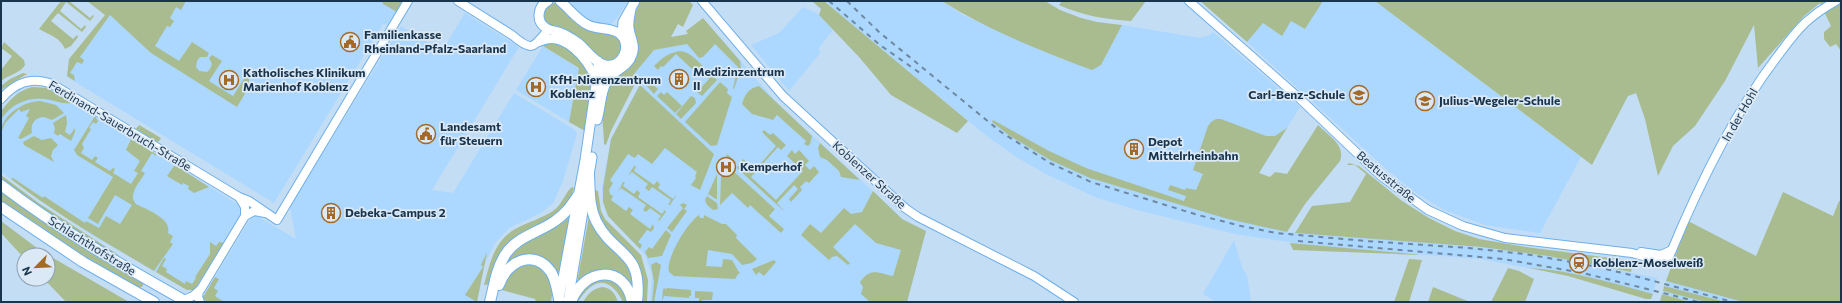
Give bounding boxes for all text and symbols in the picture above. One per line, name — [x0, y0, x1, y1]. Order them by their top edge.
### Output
place label: Familienkasse Rheinland-Pfalz-Saarland — [364, 27, 506, 55]
public building icon: Familienkasse Rheinland-Pfalz-Saarland — [339, 31, 361, 53]
place label: Medizinzentrum II — [693, 64, 784, 92]
place label: Katholisches Klinikum Marienhof Koblenz — [243, 65, 366, 93]
building icon: Medizinzentrum II — [668, 68, 690, 90]
hospital icon: Katholisches Klinikum Marienhof Koblenz — [218, 69, 240, 91]
place label: KfH-Nierenzentrum Koblenz — [550, 72, 661, 100]
hospital icon: KfH-Nierenzentrum Koblenz — [525, 76, 547, 98]
street label: Ferdinand-Sauerbruch-Straße — [47, 77, 194, 173]
school or university icon: Carl-Benz-Schule — [1348, 84, 1370, 106]
street label: In der Hohl — [1718, 85, 1760, 144]
place label: Carl-Benz-Schule — [1248, 87, 1345, 101]
school or university icon: Julius-Wegeler-Schule — [1414, 90, 1436, 112]
place label: Julius-Wegeler-Schule — [1439, 93, 1560, 108]
place label: Landesamt für Steuern — [440, 119, 503, 147]
public building icon: Landesamt für Steuern — [415, 123, 437, 145]
place label: Depot Mittelrheinbahn — [1148, 134, 1238, 162]
street label: Koblenzer Straße — [830, 138, 909, 211]
building icon: Depot Mittelrheinbahn — [1123, 138, 1145, 160]
street label: Beatusstraße — [1354, 148, 1419, 205]
hospital icon: Kemperhof — [715, 156, 737, 178]
place label: Kemperhof — [740, 159, 802, 173]
building icon: Debeka-Campus 2 — [320, 202, 342, 224]
place label: Debeka-Campus 2 — [345, 205, 446, 219]
street label: Schlachthofstraße — [46, 213, 139, 278]
north arrow — [16, 247, 56, 287]
station icon: Koblenz-Moselweiß — [1568, 252, 1590, 274]
place label: Koblenz-Moselweiß — [1593, 255, 1703, 269]
text: N — [19, 265, 34, 278]

